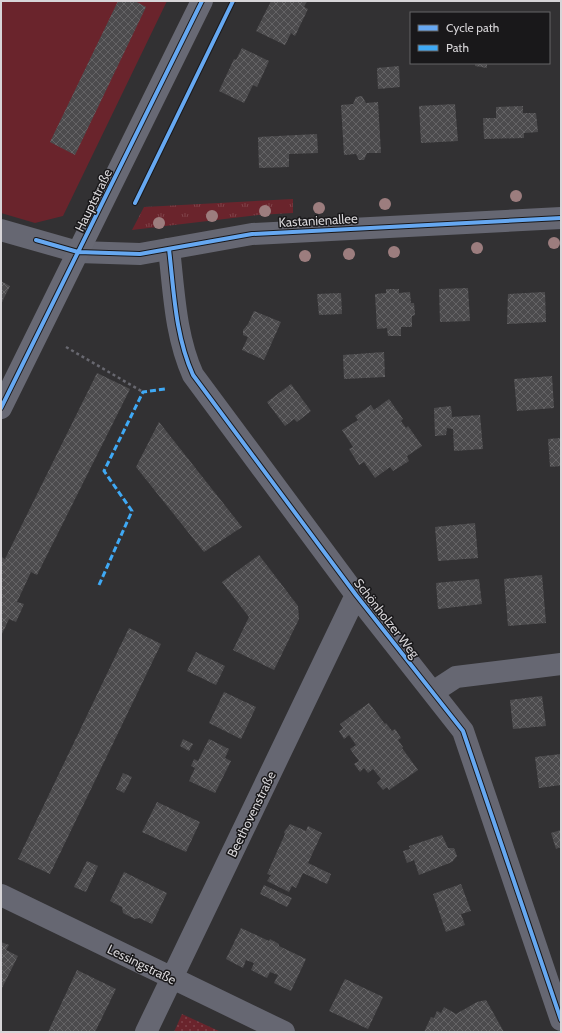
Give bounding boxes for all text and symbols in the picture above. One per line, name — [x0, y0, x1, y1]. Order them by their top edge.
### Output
legend — [410, 12, 550, 64]
text: Cycle path — [446, 20, 499, 35]
text: Path — [446, 40, 469, 55]
street label: Hauptstraße — [71, 166, 115, 234]
street label: Kastanienallee — [278, 210, 358, 230]
street label: Schönholzer Weg — [351, 575, 423, 661]
street label: Beethovenstraße — [223, 768, 279, 860]
street label: Lessingstraße — [105, 940, 179, 988]

